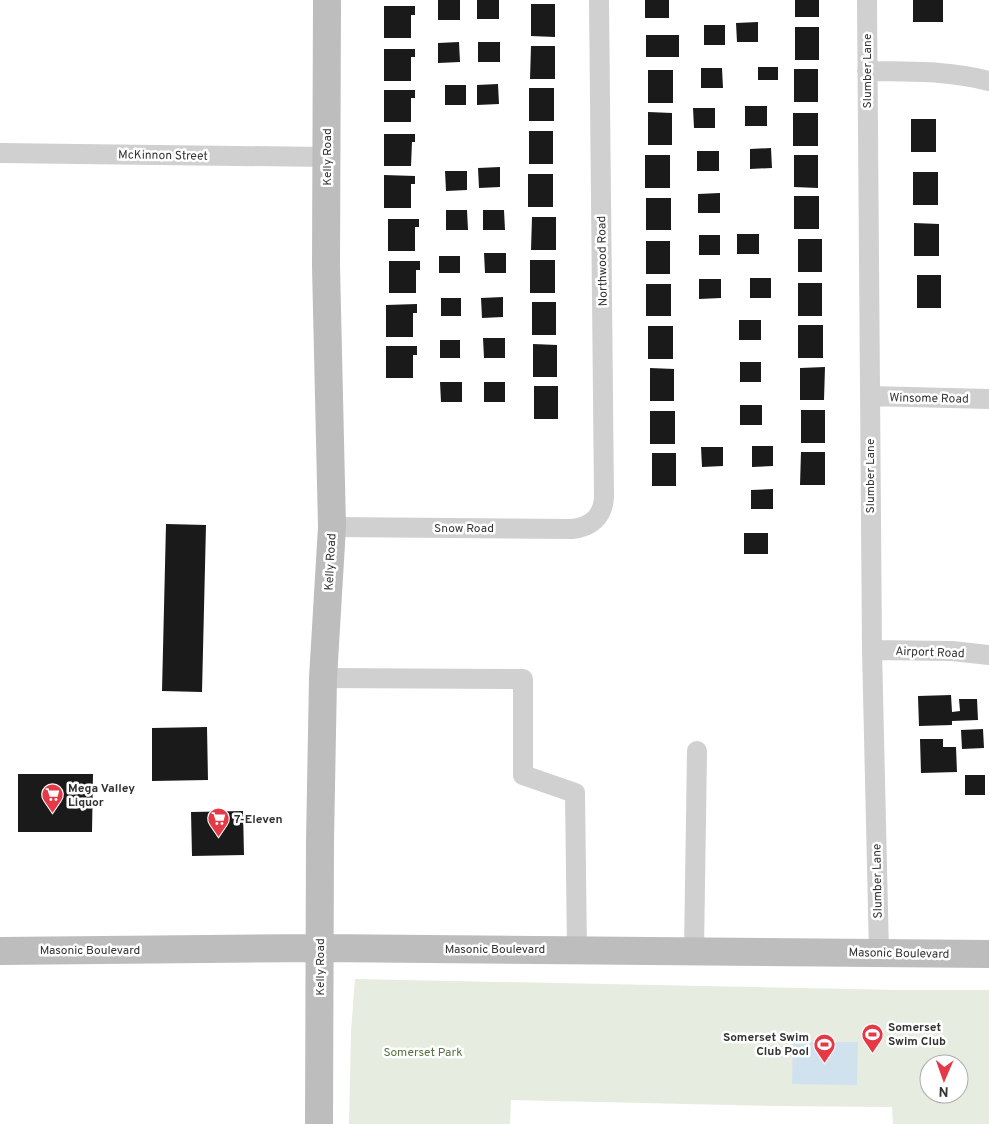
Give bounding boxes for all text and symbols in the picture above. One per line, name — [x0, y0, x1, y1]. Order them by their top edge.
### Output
street label: Slumber Lane — [860, 34, 876, 108]
street label: Kelly Road — [320, 128, 336, 186]
street label: McKinnon Street — [118, 147, 208, 165]
street label: Northwood Road — [594, 216, 612, 306]
street label: Winsome Road — [889, 390, 969, 408]
street label: Slumber Lane — [863, 439, 879, 513]
street label: Snow Road — [434, 521, 494, 537]
street label: Kelly Road — [322, 533, 340, 591]
street label: Airport Road — [895, 644, 965, 662]
place label: Mega Valley Liquor — [68, 781, 135, 811]
supermarket icon: Mega Valley Liquor — [40, 783, 64, 814]
supermarket icon: 7-Eleven — [206, 807, 230, 838]
place label: 7-Eleven — [234, 812, 283, 828]
street label: Slumber Lane — [869, 843, 887, 919]
street label: Kelly Road — [313, 938, 329, 996]
street label: Masonic Boulevard — [445, 942, 545, 958]
street label: Masonic Boulevard — [40, 943, 140, 959]
street label: Masonic Boulevard — [849, 945, 949, 963]
place label: Somerset Swim Club — [888, 1020, 946, 1050]
sports icon: Somerset Swim Club — [860, 1022, 884, 1053]
place label: Somerset Swim Club Pool — [723, 1030, 809, 1060]
sports icon: Somerset Swim Club Pool — [813, 1032, 837, 1063]
park label: Somerset Park — [383, 1045, 463, 1061]
north arrow — [919, 1054, 969, 1104]
text: N — [938, 1082, 949, 1099]

